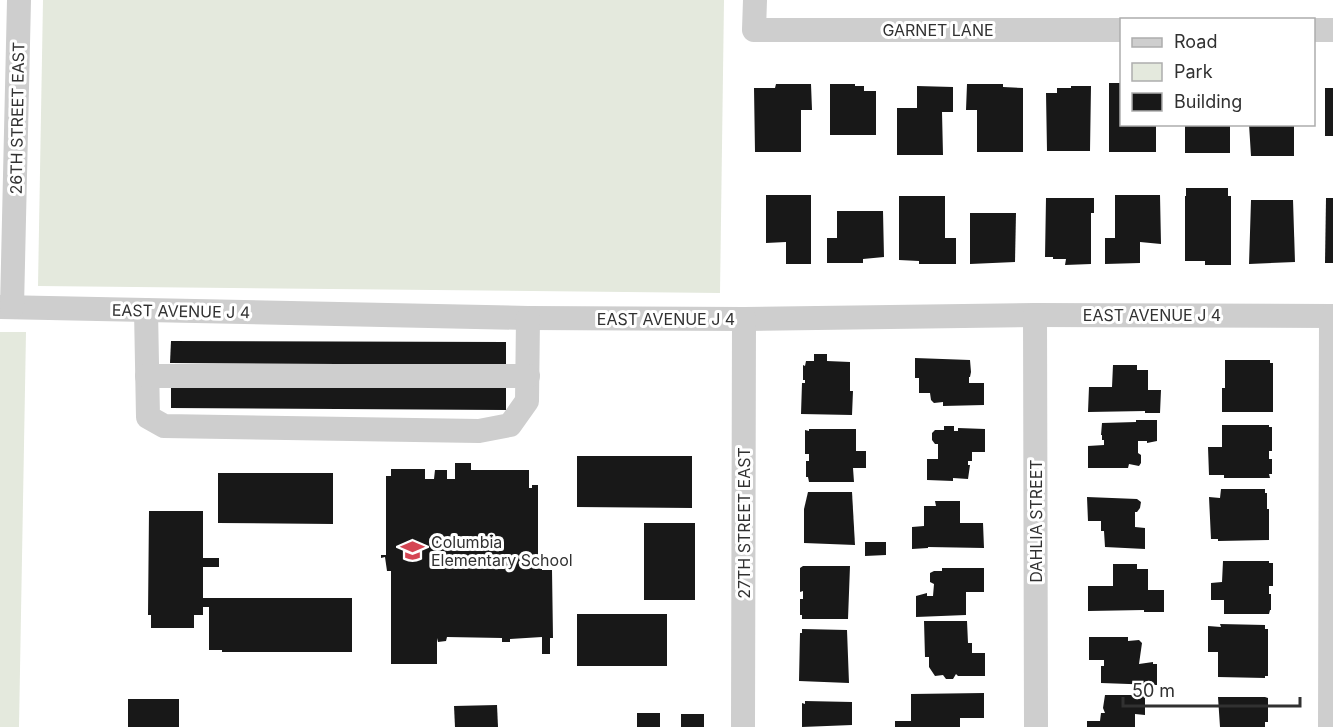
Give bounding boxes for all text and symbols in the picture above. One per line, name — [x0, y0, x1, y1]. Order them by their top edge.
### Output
legend — [1120, 18, 1315, 126]
street label: GARNET LANE — [882, 20, 994, 40]
text: Road — [1174, 31, 1217, 52]
street label: 26TH STREET EAST — [6, 42, 28, 194]
text: Park — [1174, 61, 1213, 82]
text: Building — [1174, 91, 1242, 112]
street label: EAST AVENUE J 4 — [112, 300, 250, 322]
street label: EAST AVENUE J 4 — [1083, 305, 1221, 325]
street label: EAST AVENUE J 4 — [597, 309, 735, 329]
street label: 27TH STREET EAST — [734, 447, 754, 599]
street label: DAHLIA STREET — [1026, 459, 1046, 583]
place label: Columbia Elementary School — [431, 532, 573, 570]
school or university icon: Columbia Elementary School — [400, 538, 426, 564]
scale bar — [1123, 670, 1300, 708]
text: 50 m — [1132, 680, 1175, 701]

